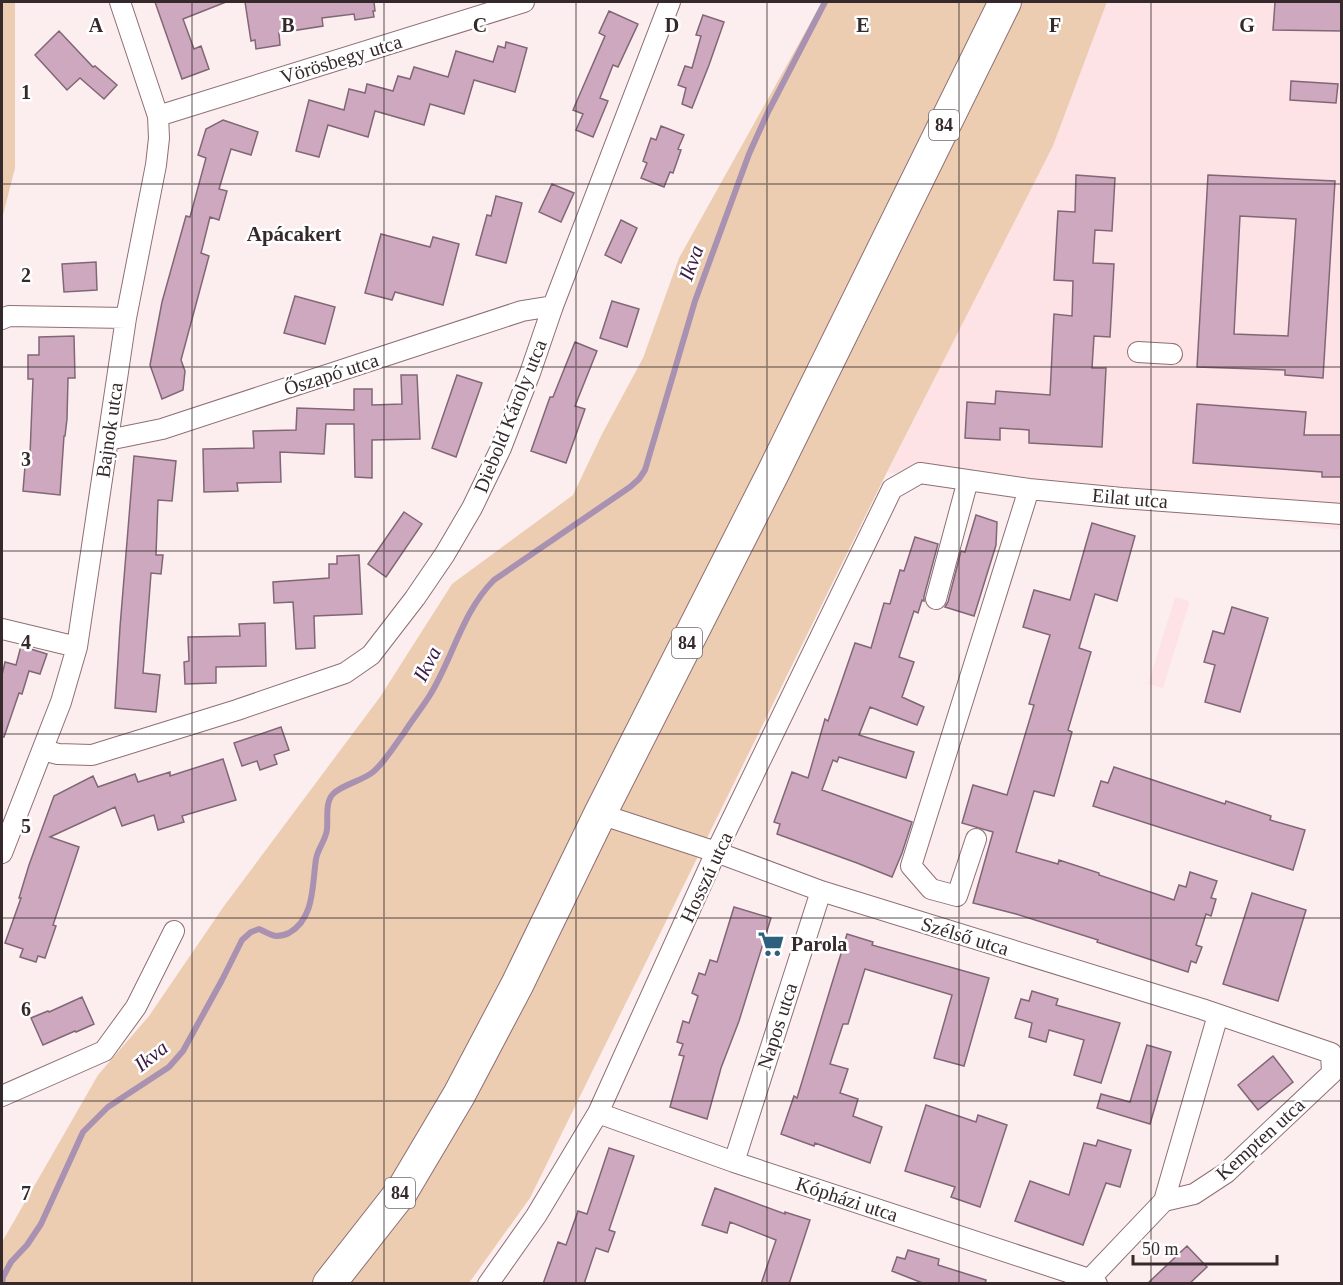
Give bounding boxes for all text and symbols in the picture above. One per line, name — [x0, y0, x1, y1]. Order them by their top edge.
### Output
text: A — [89, 14, 104, 36]
text: B — [281, 14, 295, 36]
text: C — [473, 14, 487, 36]
text: D — [665, 14, 679, 36]
text: E — [856, 14, 870, 36]
text: F — [1049, 14, 1061, 36]
text: G — [1239, 14, 1255, 36]
street label: Vörösbegy utca — [277, 30, 405, 89]
text: 1 — [21, 81, 31, 103]
road number: 84 — [929, 110, 959, 140]
district label: Apácakert — [247, 222, 341, 246]
water label: Ikva — [673, 242, 708, 285]
text: 2 — [21, 264, 31, 286]
street label: Diebold Károly utca — [469, 336, 552, 496]
street label: Őszapó utca — [281, 347, 382, 401]
street label: Bajnok utca — [91, 381, 128, 479]
text: 3 — [21, 448, 31, 470]
street label: Eilat utca — [1091, 484, 1169, 512]
road number: 84 — [672, 628, 702, 658]
text: 4 — [21, 631, 31, 653]
water label: Ikva — [408, 642, 446, 686]
text: 5 — [21, 815, 31, 837]
street label: Hosszú utca — [675, 828, 737, 926]
street label: Szélső utca — [918, 912, 1012, 960]
supermarket icon: Parola — [756, 929, 786, 959]
place label: Parola — [791, 933, 847, 955]
street label: Napos utca — [753, 980, 802, 1072]
text: 6 — [21, 998, 31, 1020]
water label: Ikva — [129, 1035, 173, 1077]
street label: Kempten utca — [1211, 1093, 1310, 1185]
street label: Kópházi utca — [793, 1172, 901, 1227]
road number: 84 — [385, 1178, 415, 1208]
text: 7 — [21, 1182, 31, 1204]
scale bar — [1133, 1228, 1277, 1266]
text: 50 m — [1142, 1239, 1179, 1259]

